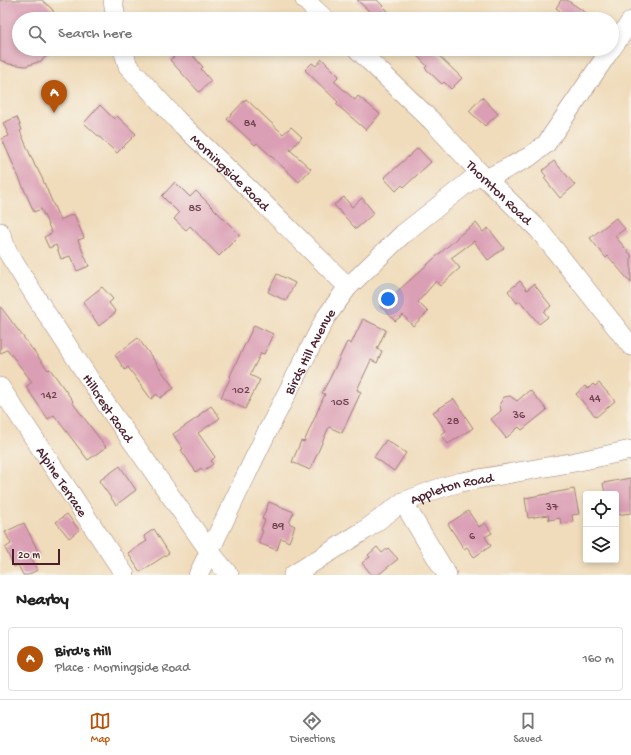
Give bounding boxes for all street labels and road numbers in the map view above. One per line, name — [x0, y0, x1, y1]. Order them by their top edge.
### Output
street label: Morningside Road — [186, 131, 273, 217]
street label: Thornton Road — [461, 157, 536, 231]
street label: Birds Hill Avenue — [281, 305, 341, 399]
street label: Hillcrest Road — [78, 371, 137, 448]
street label: Alpine Terrace — [31, 444, 90, 521]
street label: Appleton Road — [408, 470, 497, 509]

